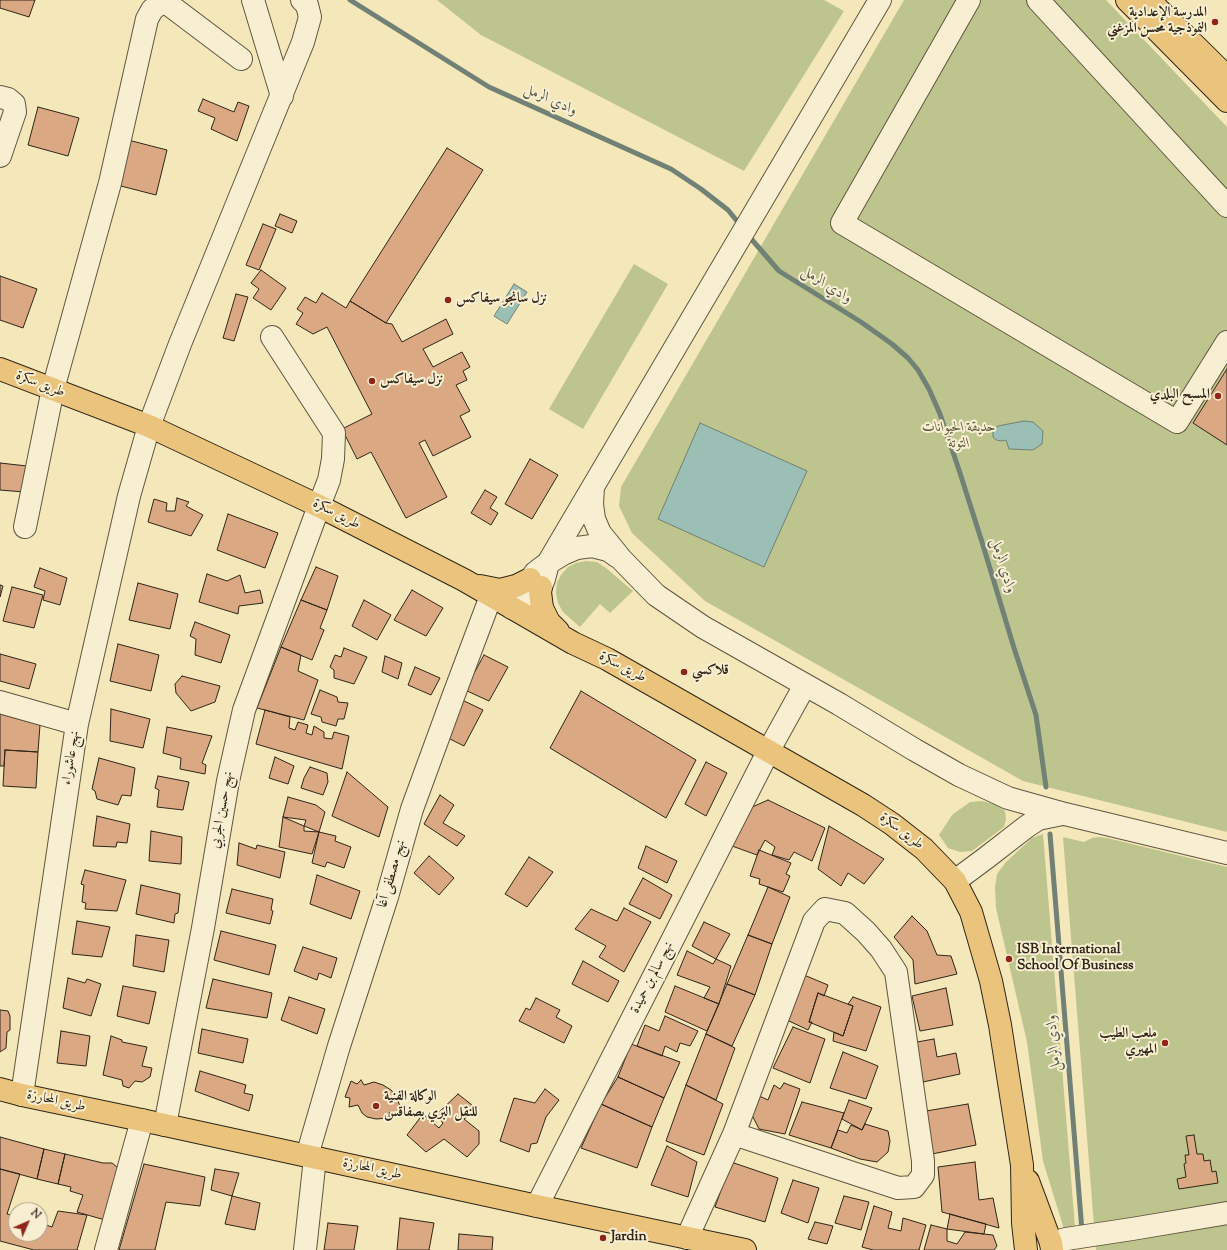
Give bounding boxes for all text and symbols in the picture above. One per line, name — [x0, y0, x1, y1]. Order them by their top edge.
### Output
place label: المدرسة الإعدادية النموذجية محسن المزغني — [1107, 6, 1207, 38]
marker: المدرسة الإعدادية النموذجية محسن المزغني — [1210, 17, 1220, 27]
water label: وادي الرمل — [520, 81, 580, 121]
water label: وادي الرمل — [797, 263, 855, 309]
place label: نزل سانجو سيفاكس — [456, 292, 547, 308]
marker: نزل سانجو سيفاكس — [443, 295, 453, 305]
street label: طريق سكرة — [13, 368, 67, 402]
place label: نزل سيفاكس — [380, 373, 443, 389]
marker: نزل سيفاكس — [367, 376, 377, 386]
place label: المسبح البلدي — [1150, 388, 1210, 404]
marker: المسبح البلدي — [1213, 391, 1223, 401]
park label: حديقة الحيوانات التوتة — [922, 421, 996, 454]
street label: طريق سكرة — [309, 496, 363, 534]
water label: وادي الرمل — [985, 536, 1019, 596]
street label: طريق سكرة — [596, 649, 648, 687]
place label: قلاكسي — [692, 664, 729, 680]
marker: قلاكسي — [679, 667, 689, 677]
street label: نهج عاشوراء — [59, 730, 85, 786]
street label: نهج حسين الجربي — [208, 770, 238, 850]
street label: طريق سكرة — [876, 810, 926, 854]
street label: نهج مصطفى آغا — [375, 838, 411, 910]
street label: نهج سالم بن حميدة — [628, 939, 678, 1017]
place label: ISB International School Of Business — [1017, 943, 1134, 976]
marker: ISB International School Of Business — [1004, 954, 1014, 964]
water label: وادي الرمل — [1044, 1014, 1066, 1072]
place label: ملعب الطيب المهيري — [1099, 1027, 1157, 1060]
marker: ملعب الطيب المهيري — [1160, 1038, 1170, 1048]
street label: طريق المحارزة — [25, 1088, 87, 1116]
place label: الوكالة الفنية للنقل البري بصفاقس — [384, 1090, 477, 1122]
marker: الوكالة الفنية للنقل البري بصفاقس — [371, 1101, 381, 1111]
street label: طريق المحارزة — [341, 1156, 403, 1184]
north arrow — [8, 1202, 48, 1242]
text: N — [27, 1205, 45, 1223]
place label: Jardin — [611, 1230, 647, 1246]
marker: Jardin — [598, 1233, 608, 1243]

